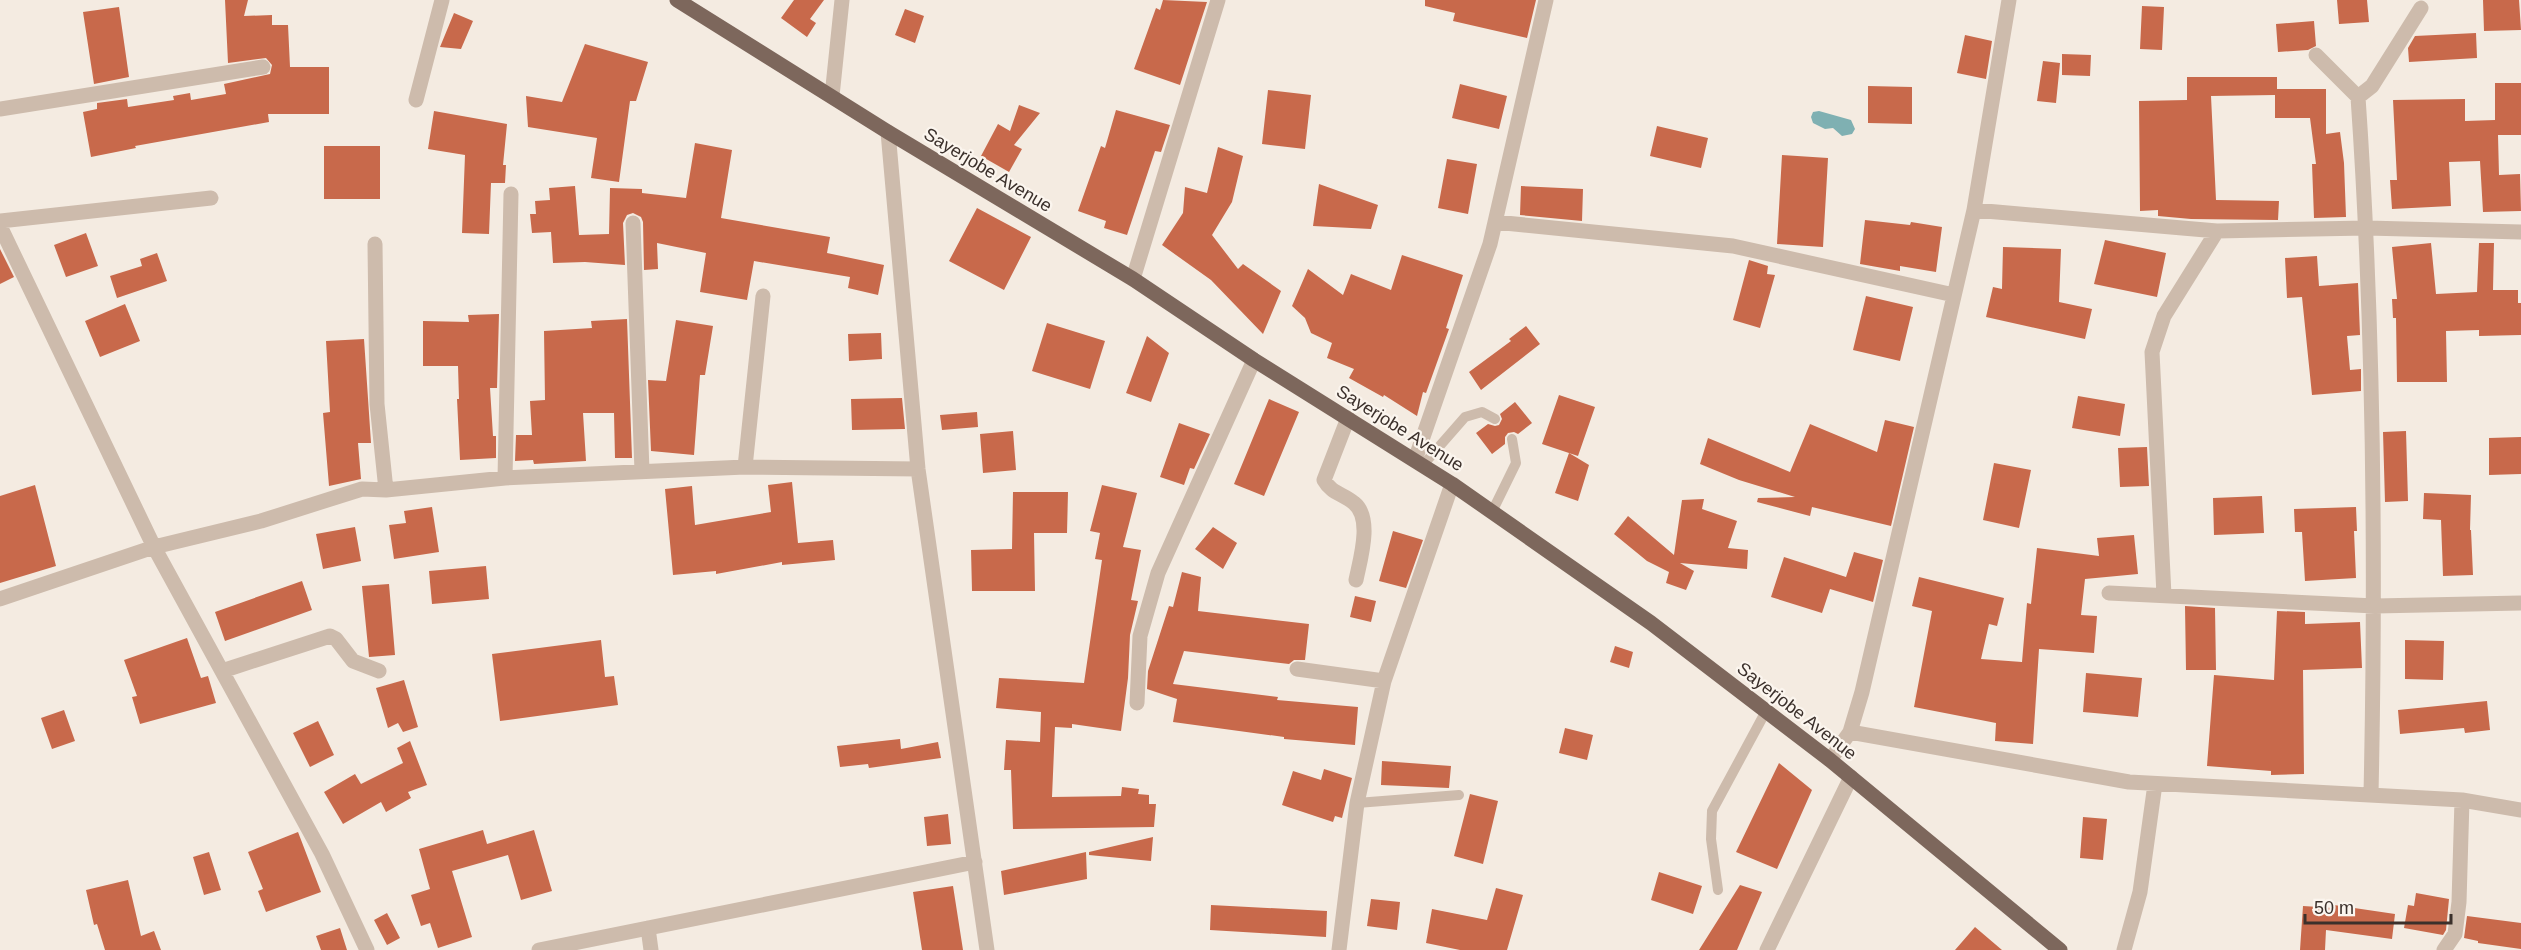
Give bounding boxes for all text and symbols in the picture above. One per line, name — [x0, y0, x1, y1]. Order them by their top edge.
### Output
street label: Sayerjobe Avenue — [920, 124, 1056, 216]
street label: Sayerjobe Avenue — [1333, 381, 1467, 475]
street label: Sayerjobe Avenue — [1733, 658, 1861, 764]
scale bar — [2305, 887, 2450, 925]
text: 50 m — [2314, 898, 2354, 918]

